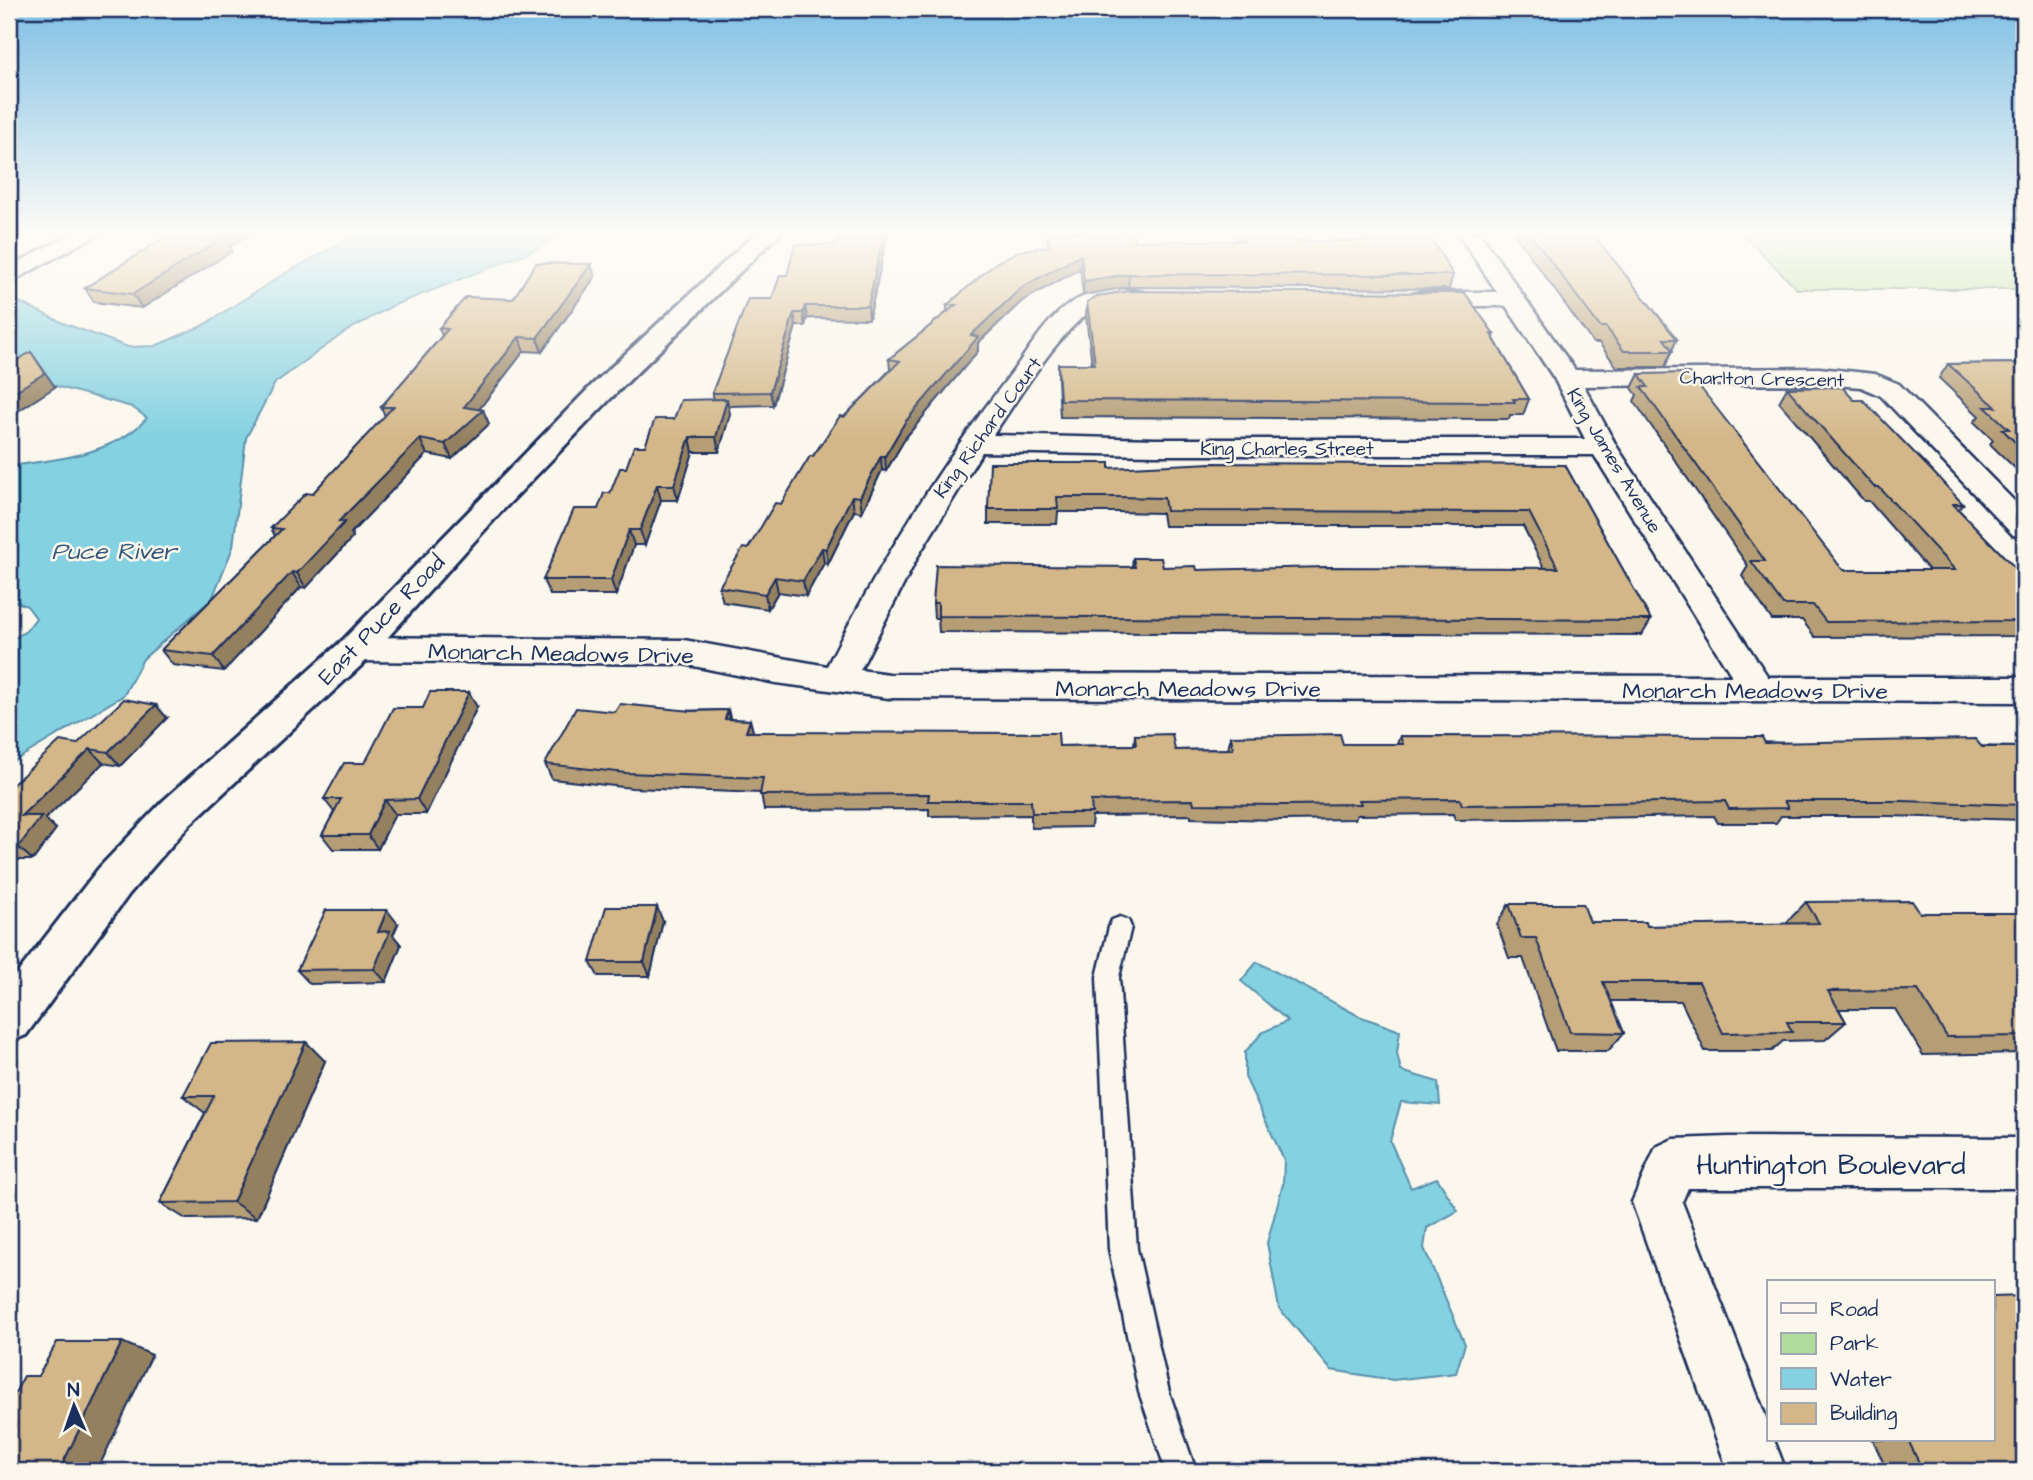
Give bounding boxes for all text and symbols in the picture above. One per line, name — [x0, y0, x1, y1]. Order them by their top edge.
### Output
street label: King Richard Court — [928, 351, 1050, 505]
street label: Charlton Crescent — [1679, 365, 1845, 394]
street label: King James Avenue — [1559, 383, 1668, 539]
street label: King Charles Street — [1200, 436, 1374, 464]
water label: Puce River — [52, 535, 179, 569]
street label: East Puce Road — [311, 547, 453, 692]
street label: Monarch Meadows Drive — [428, 636, 694, 672]
street label: Monarch Meadows Drive — [1055, 673, 1321, 705]
street label: Monarch Meadows Drive — [1622, 675, 1888, 707]
street label: Huntington Boulevard — [1696, 1146, 1966, 1186]
legend — [1767, 1280, 1994, 1442]
text: Road — [1830, 1295, 1878, 1324]
text: Park — [1830, 1329, 1879, 1358]
text: Water — [1830, 1365, 1892, 1394]
north arrow — [38, 1372, 108, 1442]
text: N — [67, 1377, 80, 1404]
text: Building — [1830, 1399, 1898, 1430]

